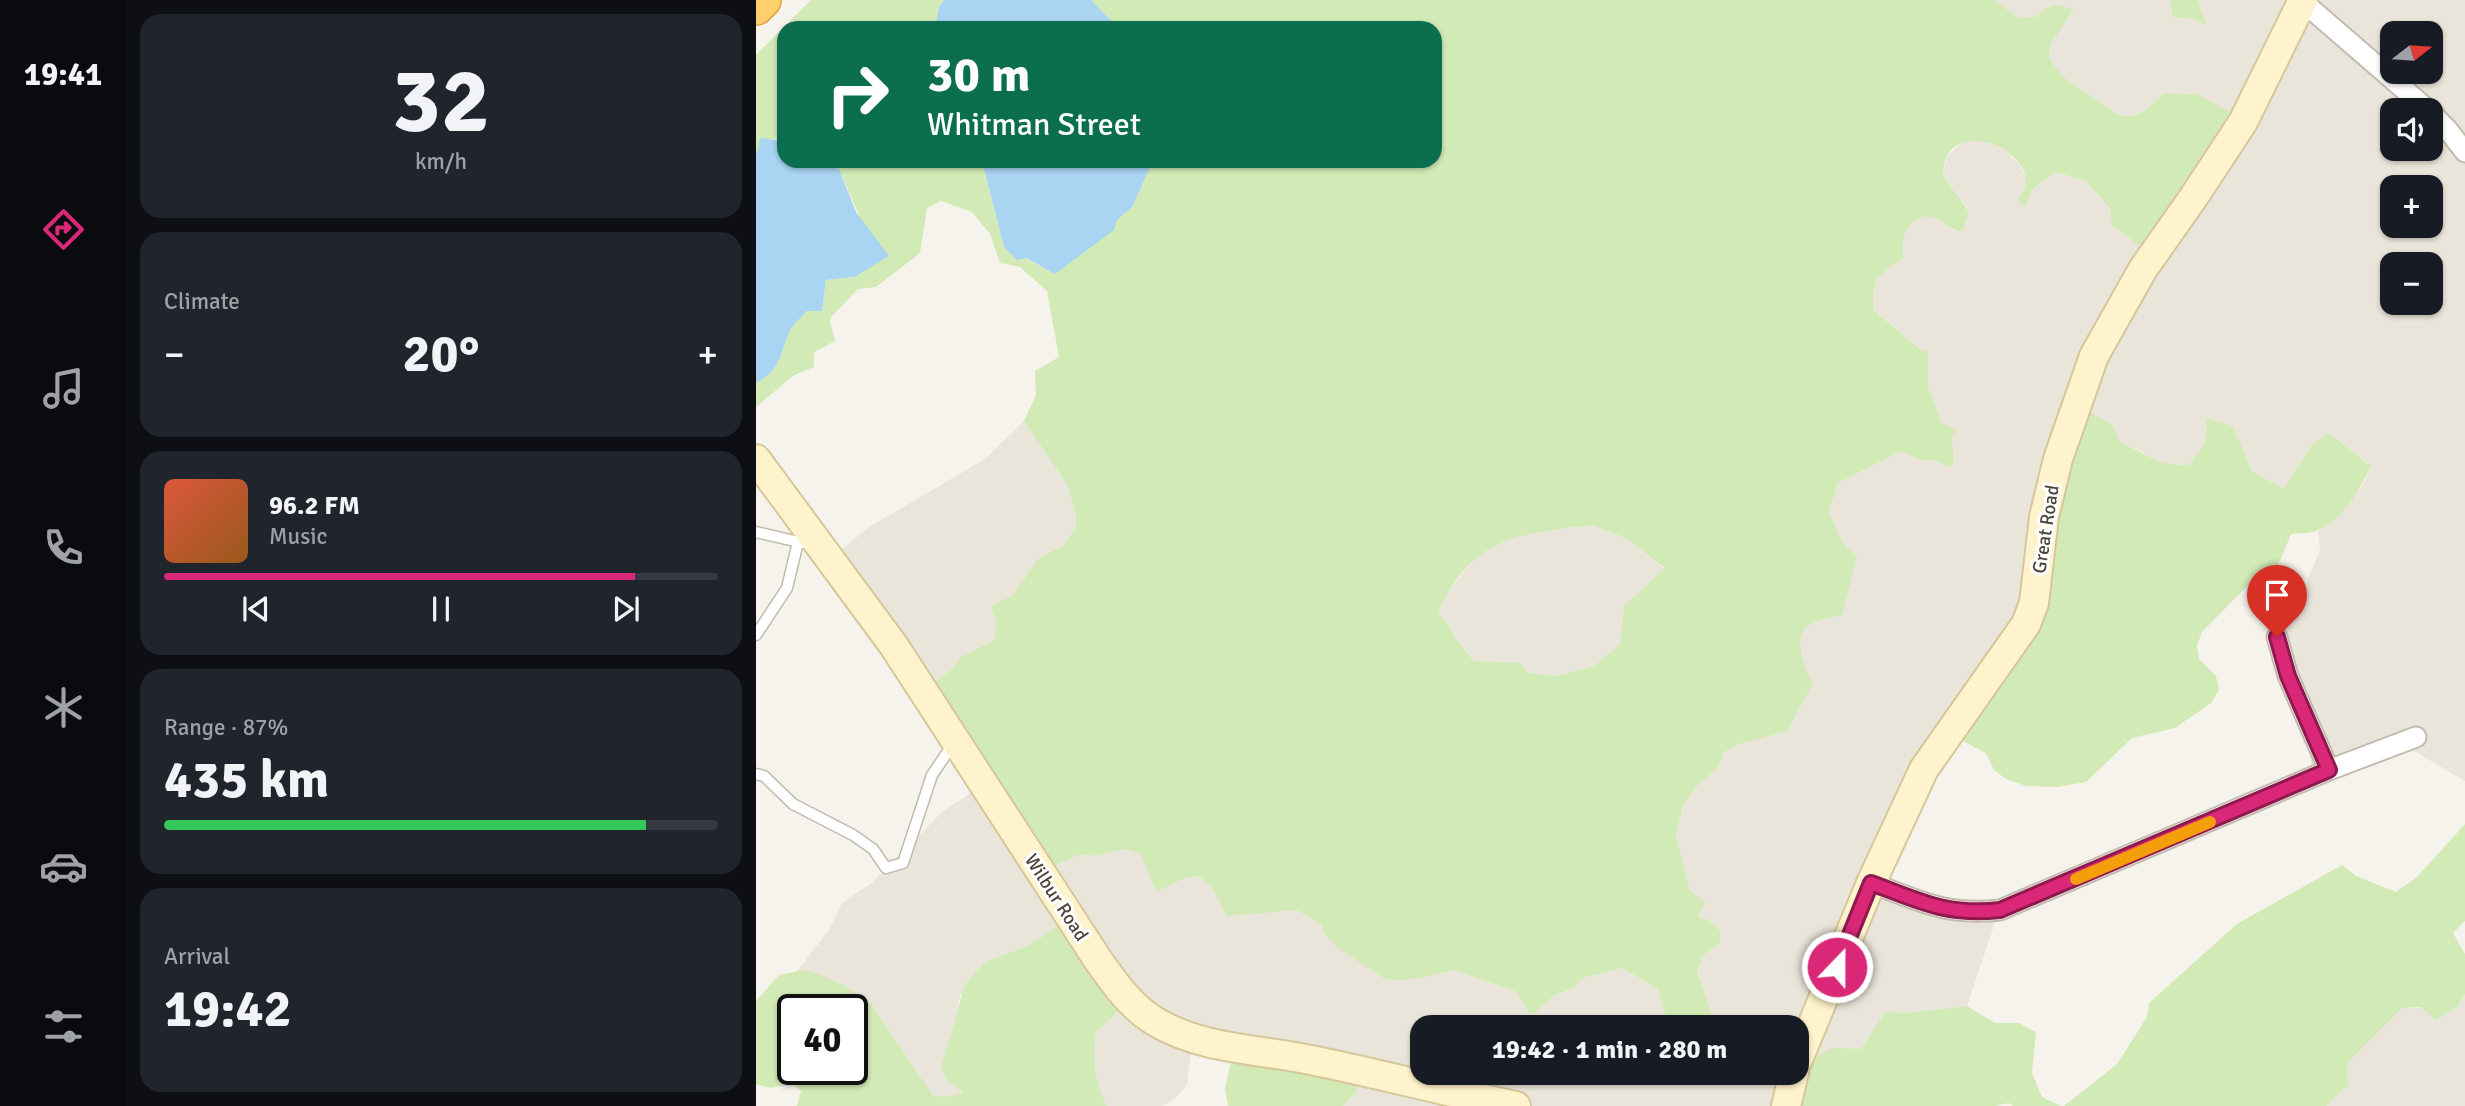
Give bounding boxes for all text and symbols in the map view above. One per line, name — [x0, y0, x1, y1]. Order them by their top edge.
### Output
north arrow — [2380, 21, 2443, 84]
map controls — [2380, 21, 2443, 315]
text: 32 — [392, 45, 490, 158]
text: 30 m — [927, 45, 1030, 105]
icon: right — [812, 49, 903, 140]
text: 19:41 — [24, 55, 102, 94]
button: sound — [2380, 98, 2443, 161]
text: Whitman Street — [927, 105, 1141, 144]
text: km/h — [415, 147, 467, 176]
button: + — [2380, 175, 2443, 238]
icon: directions — [39, 205, 88, 254]
button: − — [2380, 252, 2443, 315]
text: Climate — [164, 287, 240, 316]
text: 20° — [403, 322, 479, 386]
text: − — [164, 331, 185, 378]
text: + — [697, 331, 718, 378]
icon: music — [39, 364, 88, 413]
street label: Great Road — [2027, 483, 2065, 575]
text: 96.2 FM — [269, 490, 360, 522]
text: Music — [269, 522, 327, 551]
icon: phone — [39, 523, 88, 572]
pin — [2247, 565, 2307, 637]
icon: arrive — [2258, 576, 2296, 614]
icon: previous — [237, 590, 275, 628]
icon: pause — [422, 590, 460, 628]
icon: next — [607, 590, 645, 628]
icon: climate — [39, 683, 88, 732]
text: Range · 87% — [164, 713, 288, 742]
text: 435 km — [164, 748, 329, 812]
icon: car — [39, 842, 88, 891]
street label: Wilbur Road — [1019, 849, 1093, 946]
position arrow — [1800, 930, 1874, 1004]
text: Arrival — [164, 942, 230, 971]
text: 19:42 — [164, 977, 292, 1041]
speed limit sign: 40 — [777, 994, 868, 1085]
icon: filters — [39, 1002, 88, 1051]
text: 19:42 · 1 min · 280 m — [1492, 1034, 1727, 1066]

